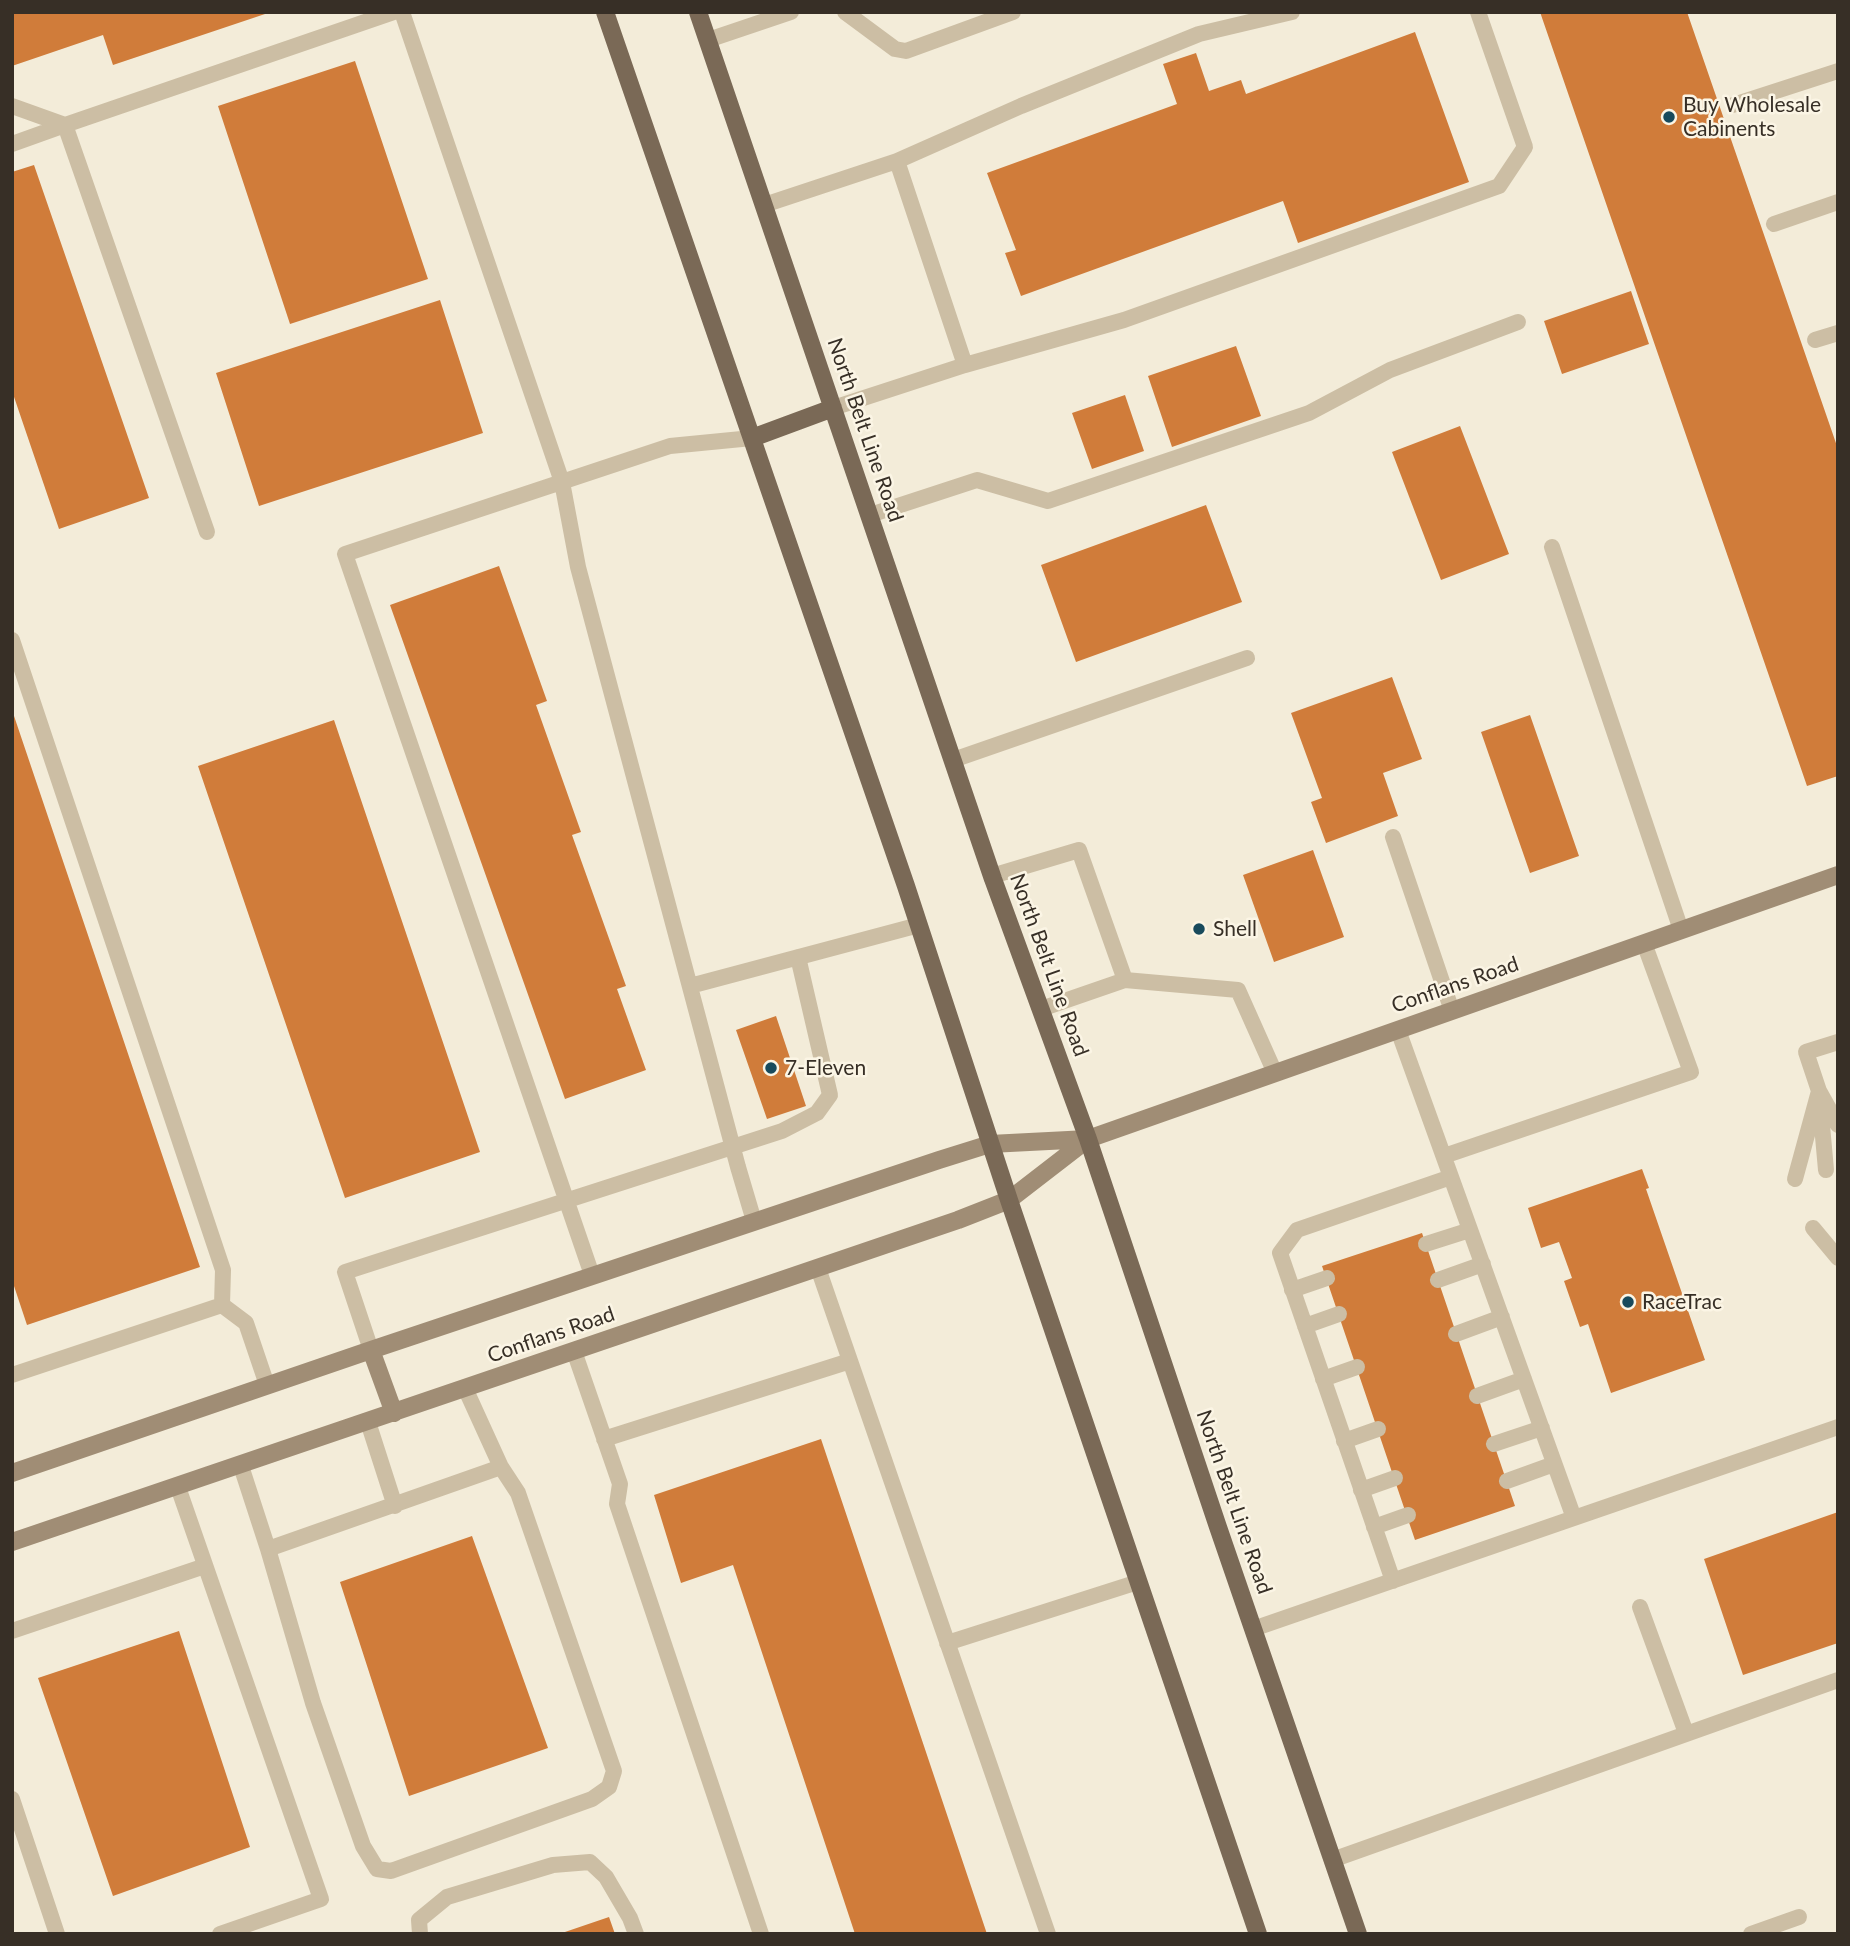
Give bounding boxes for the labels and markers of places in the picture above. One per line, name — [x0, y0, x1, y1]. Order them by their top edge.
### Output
place label: Buy Wholesale Cabinents — [1683, 92, 1821, 142]
marker: Buy Wholesale Cabinents — [1661, 109, 1677, 125]
place label: Shell — [1213, 916, 1257, 942]
marker: Shell — [1191, 921, 1207, 937]
place label: 7-Eleven — [785, 1055, 866, 1081]
marker: 7-Eleven — [763, 1060, 779, 1076]
place label: RaceTrac — [1642, 1289, 1722, 1315]
marker: RaceTrac — [1620, 1294, 1636, 1310]

